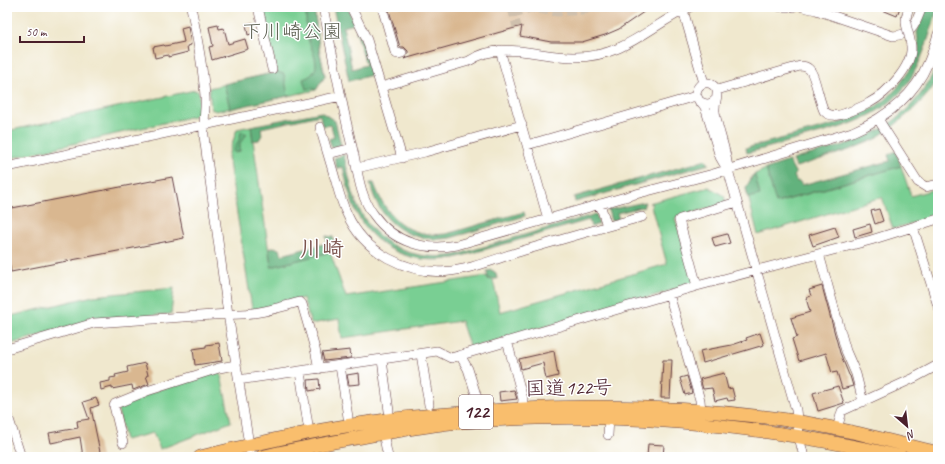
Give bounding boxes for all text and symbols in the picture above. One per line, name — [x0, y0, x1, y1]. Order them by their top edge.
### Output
scale bar — [20, 18, 84, 44]
park label: 下川崎公園 — [242, 19, 342, 44]
text: 50 m — [26, 24, 48, 40]
district label: 川崎 — [300, 235, 344, 263]
street label: 国道122号 — [525, 375, 613, 401]
road number: 122 — [459, 395, 493, 429]
north arrow — [887, 406, 927, 446]
text: N — [903, 427, 918, 444]

